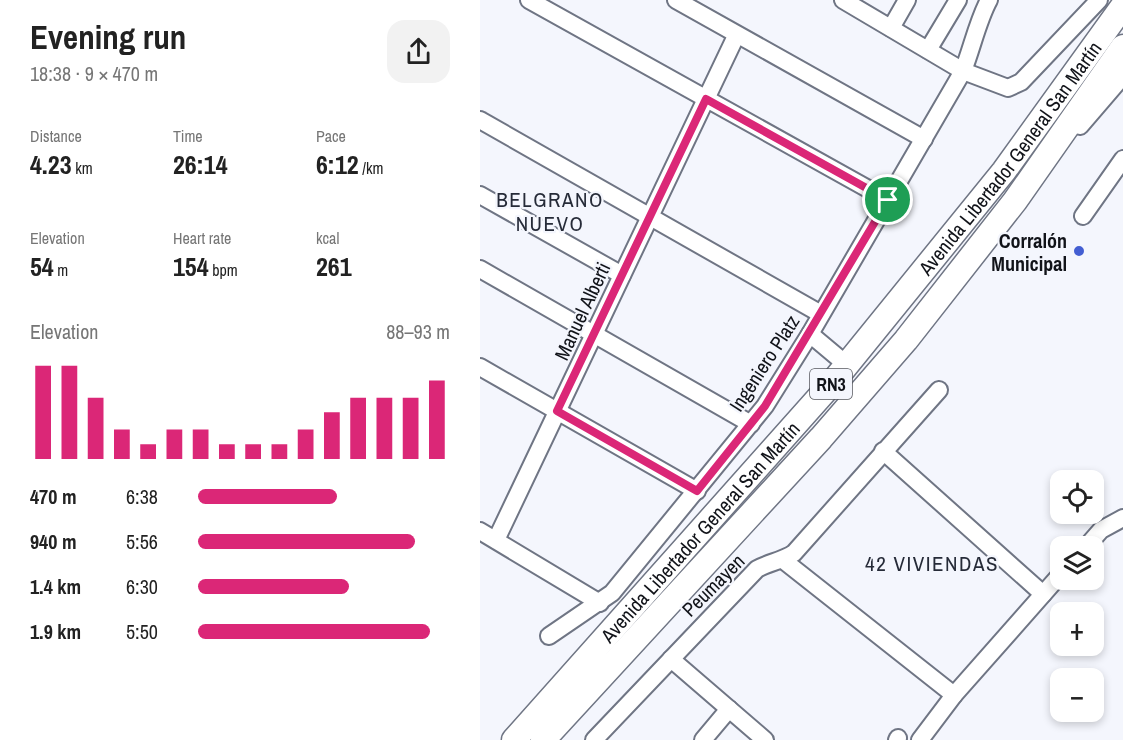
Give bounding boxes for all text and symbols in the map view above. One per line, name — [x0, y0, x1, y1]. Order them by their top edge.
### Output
text: Evening run — [30, 15, 186, 59]
button: share — [387, 20, 450, 83]
street label: Avenida Libertador General San Martín — [911, 35, 1107, 281]
text: 18:38 · 9 × 470 m — [30, 60, 158, 87]
text: Distance — [30, 125, 82, 147]
text: Time — [173, 125, 203, 147]
text: Pace — [316, 125, 346, 147]
text: 4.23 — [30, 147, 72, 182]
text: 26:14 — [173, 147, 228, 182]
text: 6:12 — [316, 147, 359, 182]
text: km — [72, 157, 93, 179]
text: /km — [359, 157, 383, 179]
pin — [862, 174, 913, 225]
icon: arrive — [871, 183, 904, 216]
district label: BELGRANO NUEVO — [496, 185, 604, 238]
text: Elevation — [30, 227, 85, 249]
text: Heart rate — [173, 227, 231, 249]
text: kcal — [316, 227, 339, 249]
place label: Corralón Municipal — [991, 227, 1067, 277]
marker: Corralón Municipal — [1072, 244, 1086, 258]
text: 54 — [30, 249, 54, 284]
text: 154 — [173, 249, 209, 284]
text: 261 — [316, 249, 352, 284]
street label: Manuel Alberti — [548, 258, 616, 364]
text: m — [54, 259, 68, 281]
text: bpm — [209, 259, 238, 281]
street label: Ingeniero Platz — [723, 309, 805, 417]
text: Elevation — [30, 318, 98, 345]
text: 88–93 m — [386, 318, 450, 345]
road number: RN3 — [810, 369, 852, 399]
street label: Avenida Libertador General San Martín — [593, 415, 805, 649]
map controls — [1050, 470, 1104, 722]
button: locate — [1050, 470, 1104, 524]
text: 470 m — [30, 483, 77, 510]
text: 6:38 — [126, 483, 158, 510]
text: 940 m — [30, 528, 77, 555]
text: 5:56 — [126, 528, 158, 555]
button: layers — [1050, 536, 1104, 590]
street label: Peumayen — [676, 548, 750, 622]
district label: 42 VIVIENDAS — [865, 549, 999, 578]
text: 1.4 km — [30, 573, 81, 600]
text: 6:30 — [126, 573, 158, 600]
button: + — [1050, 602, 1104, 656]
text: 1.9 km — [30, 618, 81, 645]
text: 5:50 — [126, 618, 158, 645]
button: − — [1050, 668, 1104, 722]

